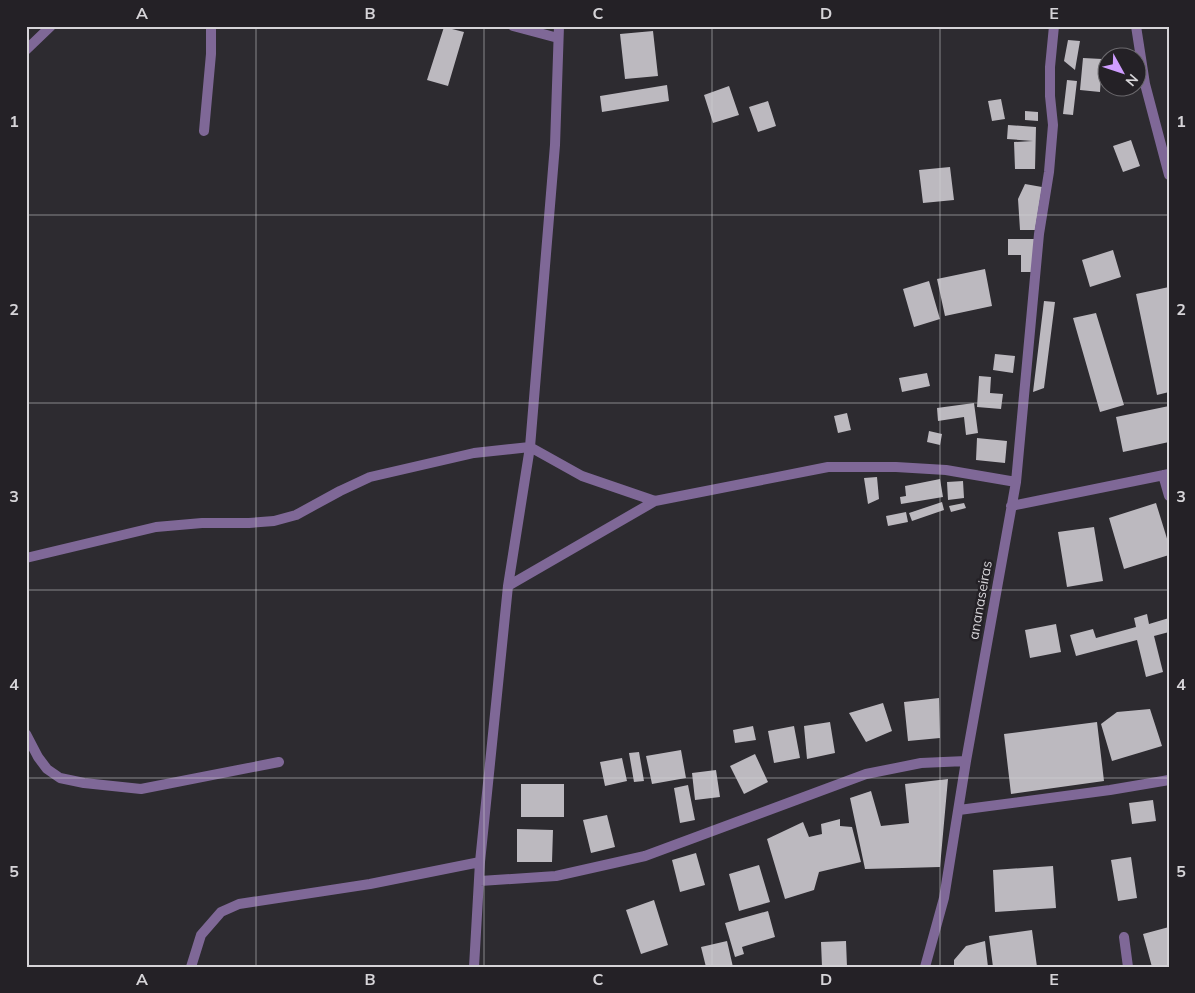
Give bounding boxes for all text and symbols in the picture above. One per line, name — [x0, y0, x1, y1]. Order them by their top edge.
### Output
text: A — [136, 3, 148, 23]
text: B — [364, 3, 376, 23]
text: C — [593, 3, 604, 23]
text: D — [820, 3, 832, 23]
text: E — [1049, 3, 1059, 23]
north arrow — [1098, 48, 1148, 98]
text: N — [1122, 71, 1142, 90]
text: 1 — [9, 111, 19, 131]
text: 1 — [1176, 111, 1186, 131]
text: 2 — [9, 299, 19, 319]
text: 2 — [1176, 299, 1186, 319]
text: 3 — [9, 486, 19, 506]
text: 3 — [1176, 486, 1186, 506]
street label: ananaseiras — [964, 559, 996, 641]
text: 4 — [9, 674, 19, 694]
text: 4 — [1176, 674, 1186, 694]
text: 5 — [9, 861, 19, 881]
text: 5 — [1176, 861, 1186, 881]
text: A — [136, 969, 148, 989]
text: B — [364, 969, 376, 989]
text: C — [593, 969, 604, 989]
text: D — [820, 969, 832, 989]
text: E — [1049, 969, 1059, 989]

